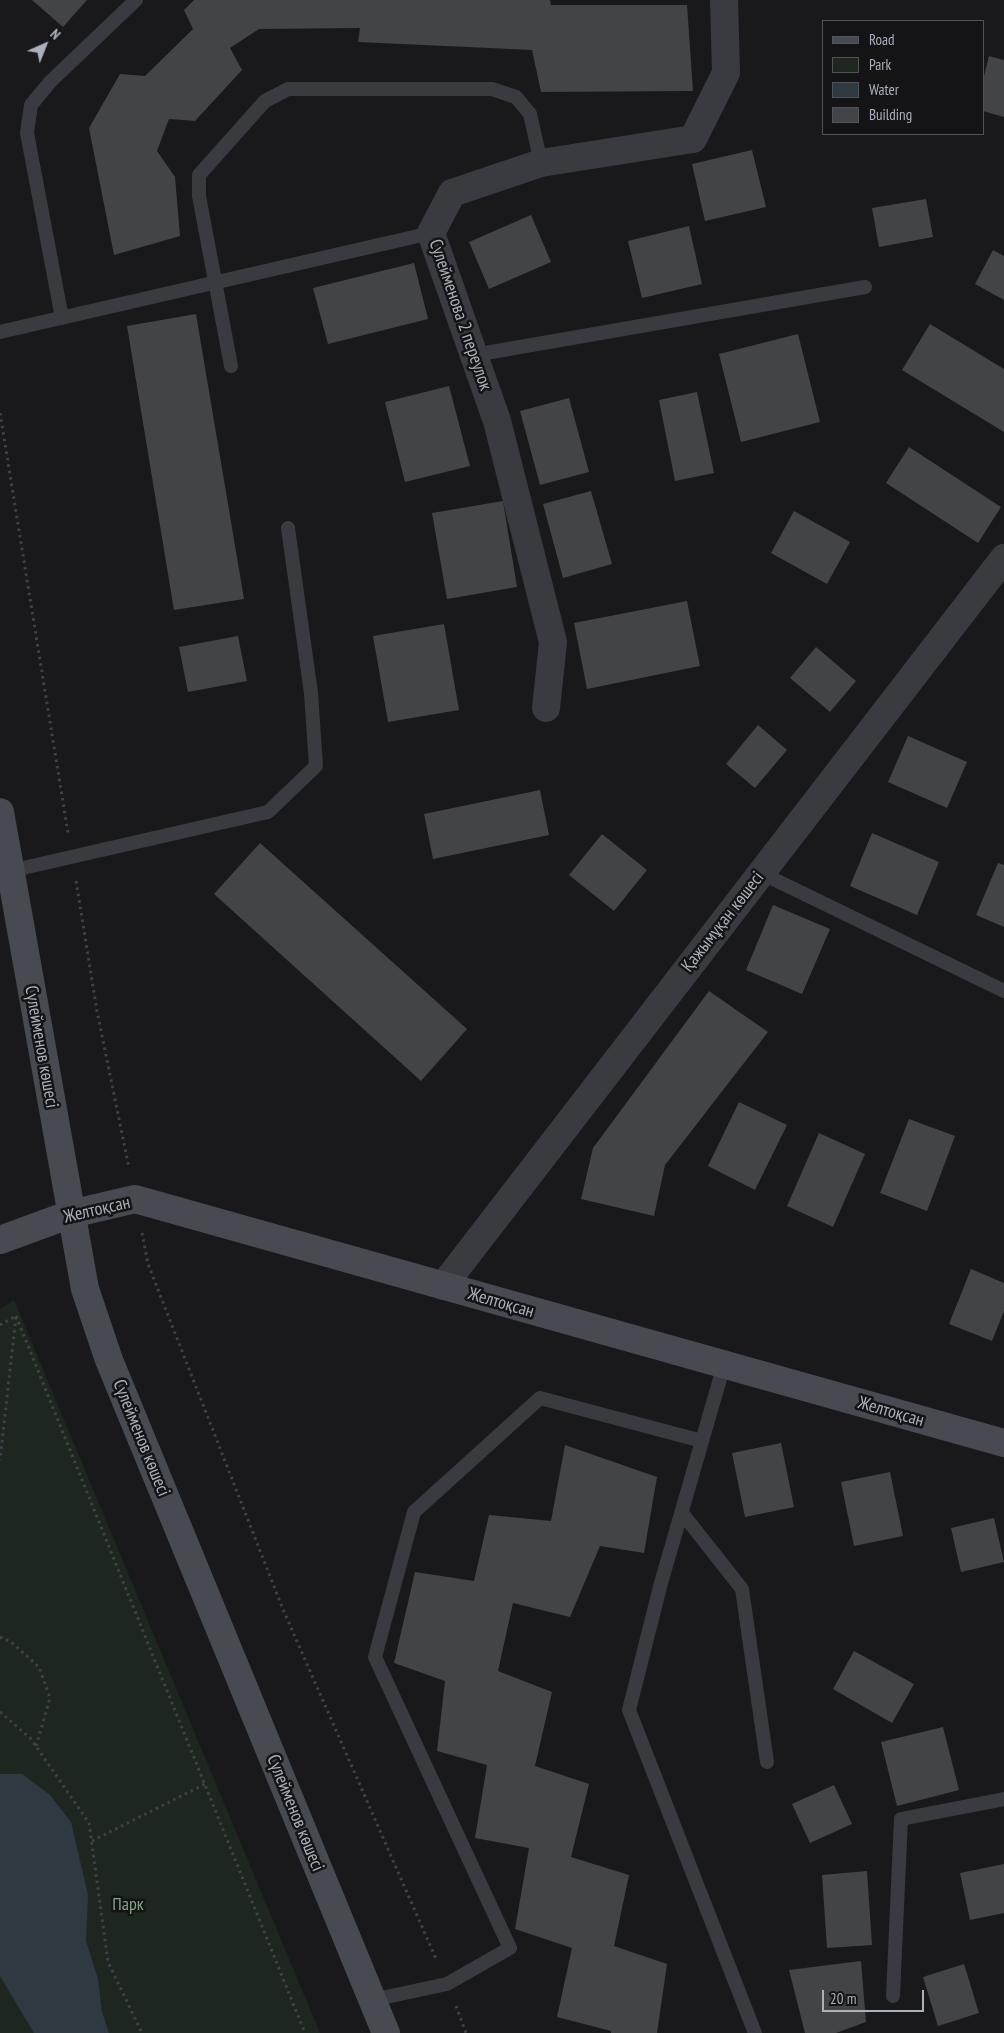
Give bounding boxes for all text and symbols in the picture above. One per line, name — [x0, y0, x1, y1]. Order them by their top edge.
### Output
north arrow — [20, 20, 70, 70]
legend — [822, 20, 984, 135]
text: N — [46, 25, 64, 43]
text: Road — [869, 30, 895, 49]
text: Park — [869, 55, 891, 74]
text: Water — [869, 80, 899, 99]
text: Building — [869, 105, 912, 124]
street label: Сулейменова 2 переулок — [424, 236, 496, 394]
street label: Қажымұқан көшесі — [677, 868, 769, 976]
street label: Сүлейменов көшесі — [20, 984, 62, 1110]
street label: Желтоқсан — [62, 1192, 132, 1228]
street label: Желтоқсан — [465, 1283, 537, 1323]
street label: Сүлейменов көшесі — [108, 1377, 174, 1499]
street label: Желтоқсан — [855, 1392, 927, 1432]
street label: Сүлейменов көшесі — [262, 1752, 328, 1874]
park label: Парк — [112, 1894, 144, 1916]
scale bar — [824, 1980, 926, 2012]
text: 20 m — [830, 1989, 856, 2008]

